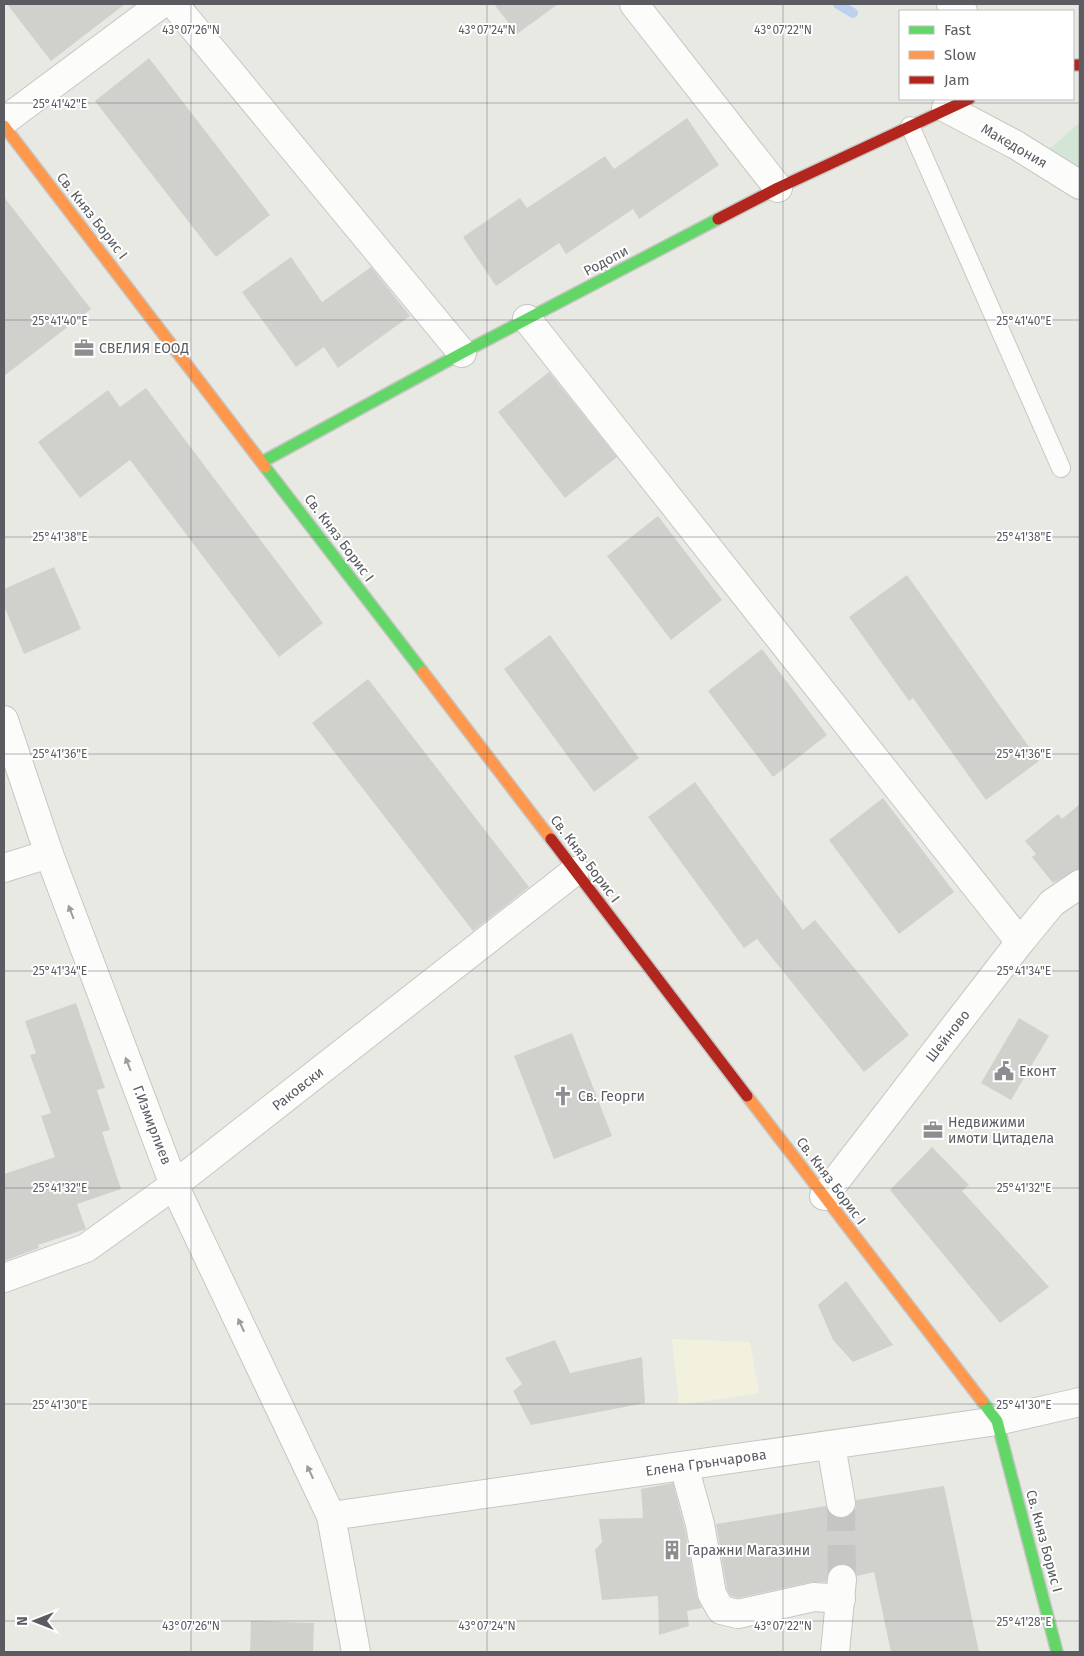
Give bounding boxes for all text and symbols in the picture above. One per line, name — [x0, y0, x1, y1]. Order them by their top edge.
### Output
legend — [899, 10, 1074, 100]
text: Fast — [944, 21, 971, 39]
text: 43°07'26"N — [162, 23, 220, 37]
text: 43°07'24"N — [458, 23, 516, 37]
text: 43°07'22"N — [754, 23, 812, 37]
text: Slow — [944, 46, 976, 64]
text: Jam — [944, 71, 970, 89]
text: 25°41'42"E — [33, 97, 87, 111]
street label: Македония — [978, 120, 1050, 172]
street label: Св. Княз Борис I — [53, 169, 131, 263]
street label: Родопи — [581, 242, 631, 280]
text: 25°41'40"E — [32, 314, 88, 328]
text: 25°41'40"E — [996, 314, 1052, 328]
office icon: СВЕЛИЯ ЕООД — [73, 337, 95, 359]
place label: СВЕЛИЯ ЕООД — [99, 340, 189, 357]
street label: Св. Княз Борис I — [301, 491, 377, 585]
text: 25°41'38"E — [32, 530, 88, 544]
text: 25°41'38"E — [996, 530, 1052, 544]
text: 25°41'36"E — [33, 747, 87, 761]
text: 25°41'36"E — [997, 747, 1051, 761]
street label: Св. Княз Борис I — [547, 812, 623, 906]
one-way arrow — [67, 904, 74, 919]
text: 25°41'34"E — [33, 964, 87, 978]
text: 25°41'34"E — [997, 964, 1051, 978]
street label: Шейново — [922, 1007, 974, 1065]
one-way arrow — [124, 1056, 131, 1071]
public building icon: Еконт — [993, 1060, 1015, 1082]
place label: Еконт — [1019, 1063, 1057, 1080]
street label: Раковски — [269, 1064, 327, 1114]
street label: Г.Измирлиев — [129, 1083, 175, 1167]
church icon: Св. Георги — [552, 1085, 574, 1107]
place label: Св. Георги — [578, 1088, 645, 1105]
place label: Недвижими имоти Цитадела — [948, 1114, 1054, 1147]
office icon: Недвижими имоти Цитадела — [922, 1119, 944, 1141]
street label: Св. Княз Борис I — [793, 1134, 869, 1228]
text: 25°41'32"E — [33, 1181, 87, 1195]
text: 25°41'32"E — [997, 1181, 1051, 1195]
one-way arrow — [236, 1318, 244, 1332]
text: 25°41'30"E — [32, 1398, 88, 1412]
text: 25°41'30"E — [996, 1398, 1052, 1412]
street label: Елена Грънчарова — [645, 1446, 767, 1480]
one-way arrow — [306, 1465, 314, 1479]
street label: Св. Княз Борис I — [1022, 1488, 1066, 1594]
building icon: Гаражни Магазини — [661, 1539, 683, 1561]
place label: Гаражни Магазини — [687, 1542, 810, 1559]
north arrow — [10, 1596, 60, 1646]
text: 25°41'28"E — [996, 1615, 1052, 1629]
text: N — [14, 1616, 31, 1626]
text: 43°07'26"N — [162, 1619, 220, 1633]
text: 43°07'24"N — [458, 1619, 516, 1633]
text: 43°07'22"N — [754, 1619, 812, 1633]

